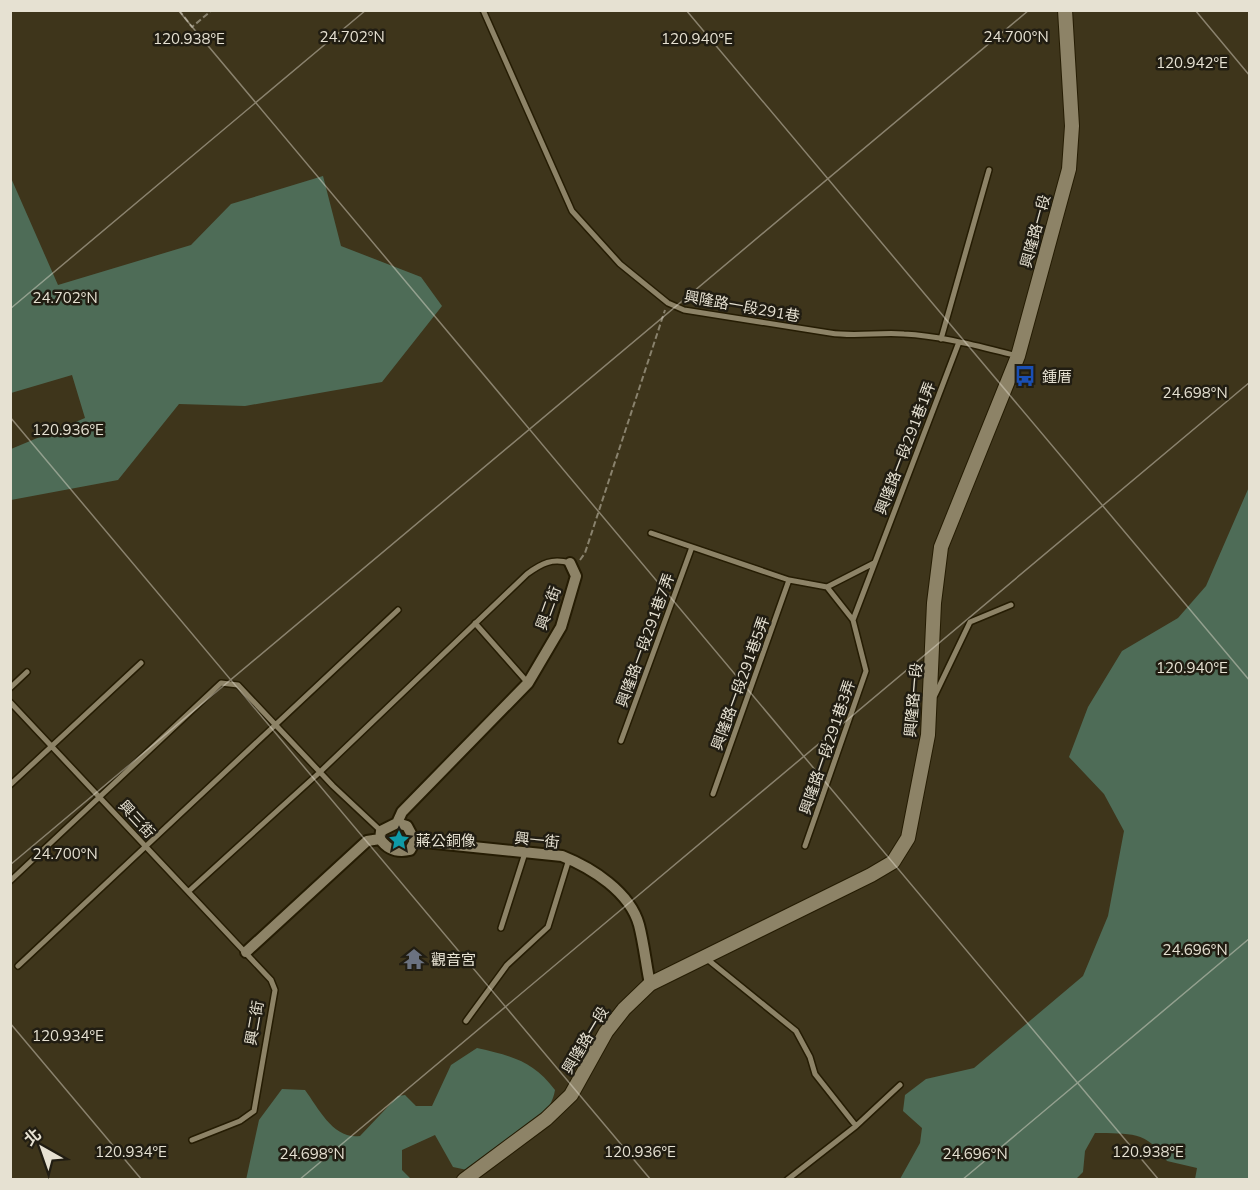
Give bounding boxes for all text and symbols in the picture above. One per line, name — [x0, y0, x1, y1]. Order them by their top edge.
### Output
text: 24.702°N — [319, 27, 385, 46]
text: 24.700°N — [983, 27, 1049, 46]
text: 120.938°E — [153, 29, 225, 48]
text: 120.940°E — [661, 29, 733, 48]
text: 120.942°E — [1156, 53, 1228, 72]
street label: 興隆路一段 — [1016, 192, 1054, 270]
street label: 興隆路一段291巷 — [683, 286, 801, 326]
text: 24.702°N — [32, 288, 98, 307]
bus stop icon: 鍾厝 — [1013, 364, 1037, 388]
place label: 鍾厝 — [1042, 367, 1072, 386]
street label: 興隆路一段291巷1弄 — [871, 379, 939, 517]
text: 24.698°N — [1162, 383, 1228, 402]
text: 120.936°E — [32, 420, 104, 439]
street label: 興隆路一段291巷7弄 — [612, 570, 678, 710]
street label: 興二街 — [531, 584, 565, 632]
street label: 興隆路一段291巷5弄 — [707, 613, 773, 753]
text: 120.940°E — [1156, 658, 1228, 677]
street label: 興隆路一段 — [900, 662, 926, 738]
street label: 興隆路一段291巷3弄 — [795, 677, 859, 817]
street label: 興三街 — [115, 796, 159, 842]
place icon: 蔣公銅像 — [387, 828, 411, 852]
street label: 興一街 — [514, 828, 560, 852]
place label: 蔣公銅像 — [416, 831, 476, 850]
text: 24.700°N — [32, 844, 98, 863]
text: 24.696°N — [1162, 940, 1228, 959]
temple icon: 觀音宮 — [402, 947, 426, 971]
place label: 觀音宮 — [431, 950, 476, 969]
street label: 興二街 — [241, 999, 267, 1047]
street label: 興隆路一段 — [558, 1003, 612, 1077]
text: 120.934°E — [32, 1026, 104, 1045]
north arrow — [12, 1118, 72, 1178]
text: 北 — [20, 1124, 45, 1149]
text: 120.934°E — [95, 1142, 167, 1161]
text: 120.936°E — [604, 1142, 676, 1161]
text: 120.938°E — [1112, 1142, 1184, 1161]
text: 24.698°N — [279, 1144, 345, 1163]
text: 24.696°N — [942, 1144, 1008, 1163]

